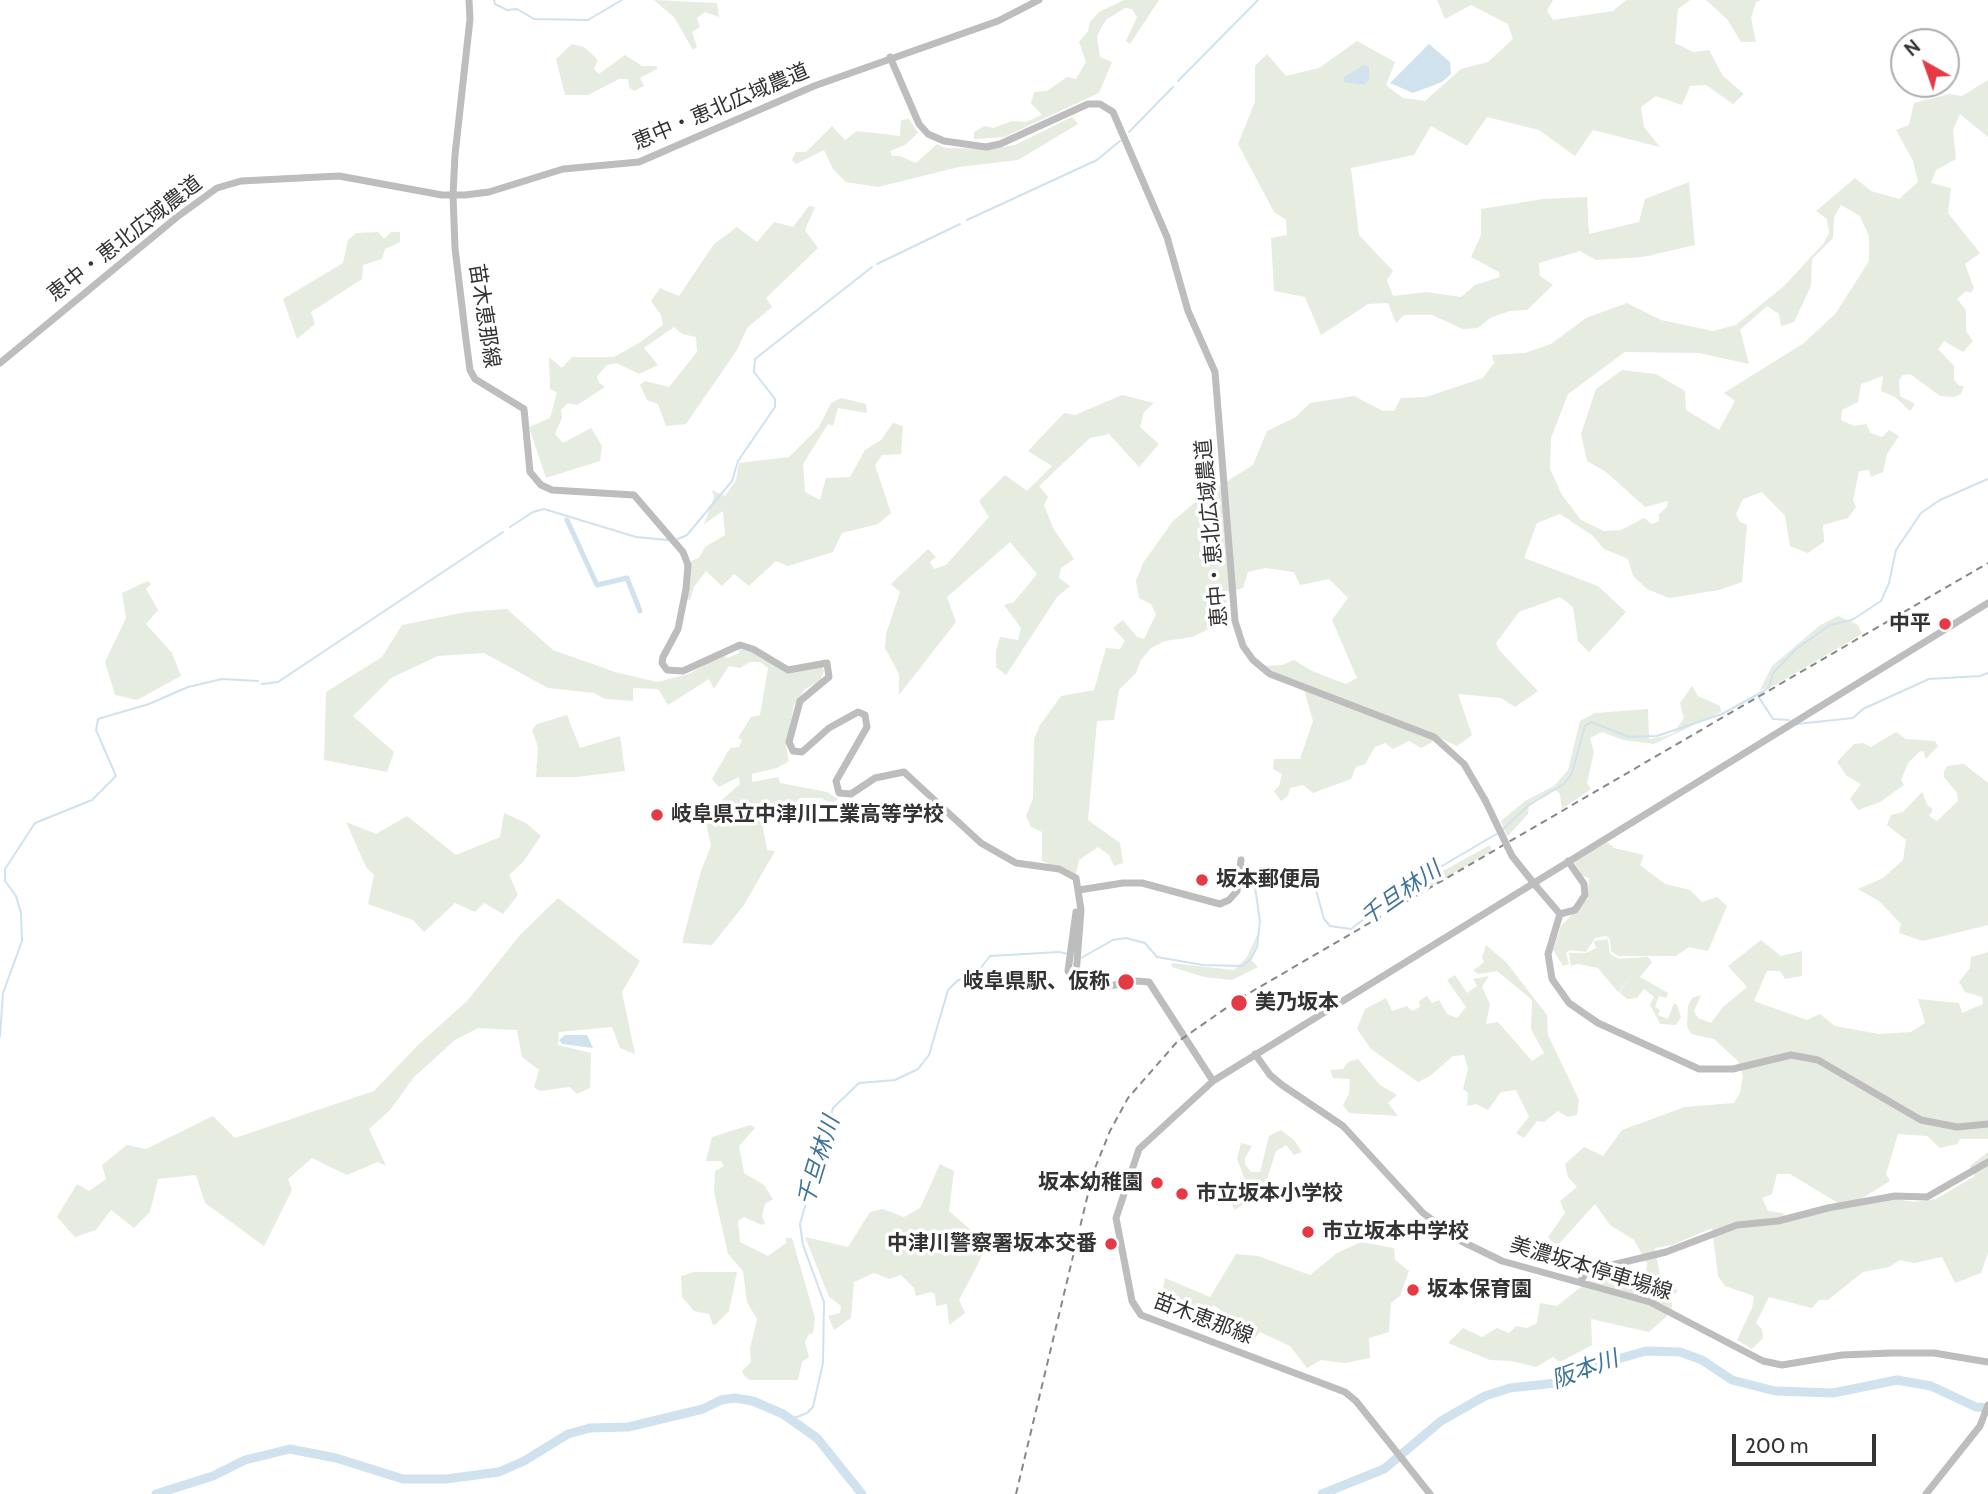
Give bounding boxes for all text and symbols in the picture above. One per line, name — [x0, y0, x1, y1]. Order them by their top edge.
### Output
north arrow — [1890, 28, 1960, 98]
text: N — [1900, 35, 1925, 61]
street label: 恵中・恵北広域農道 — [629, 58, 813, 156]
street label: 恵中・恵北広域農道 — [43, 171, 207, 307]
street label: 苗木恵那線 — [463, 262, 505, 370]
street label: 恵中・恵北広域農道 — [1191, 438, 1233, 628]
place label: 中平 — [1889, 611, 1931, 637]
marker: 中平 — [1937, 616, 1953, 632]
place label: 岐阜県立中津川工業高等学校 — [671, 802, 944, 828]
marker: 岐阜県立中津川工業高等学校 — [649, 807, 665, 823]
water label: 千旦林川 — [1355, 856, 1447, 932]
place label: 坂本郵便局 — [1216, 867, 1321, 893]
marker: 坂本郵便局 — [1194, 872, 1210, 888]
place label: 岐阜県駅、仮称 — [963, 969, 1110, 995]
marker: 岐阜県駅、仮称 — [1116, 972, 1136, 992]
place label: 美乃坂本 — [1255, 990, 1339, 1016]
marker: 美乃坂本 — [1229, 993, 1249, 1013]
water label: 千旦林川 — [792, 1113, 846, 1209]
place label: 坂本幼稚園 — [1038, 1170, 1143, 1196]
marker: 坂本幼稚園 — [1149, 1175, 1165, 1191]
place label: 市立坂本小学校 — [1196, 1181, 1343, 1207]
marker: 市立坂本小学校 — [1174, 1186, 1190, 1202]
place label: 市立坂本中学校 — [1322, 1219, 1469, 1245]
marker: 市立坂本中学校 — [1300, 1224, 1316, 1240]
place label: 中津川警察署坂本交番 — [887, 1231, 1097, 1257]
street label: 美濃坂本停車場線 — [1507, 1232, 1675, 1306]
marker: 中津川警察署坂本交番 — [1103, 1236, 1119, 1252]
place label: 坂本保育園 — [1427, 1277, 1532, 1303]
marker: 坂本保育園 — [1405, 1282, 1421, 1298]
street label: 苗木恵那線 — [1149, 1288, 1257, 1350]
water label: 阪本川 — [1548, 1345, 1622, 1395]
scale bar — [1736, 1420, 1880, 1464]
text: 200 m — [1745, 1433, 1808, 1458]

